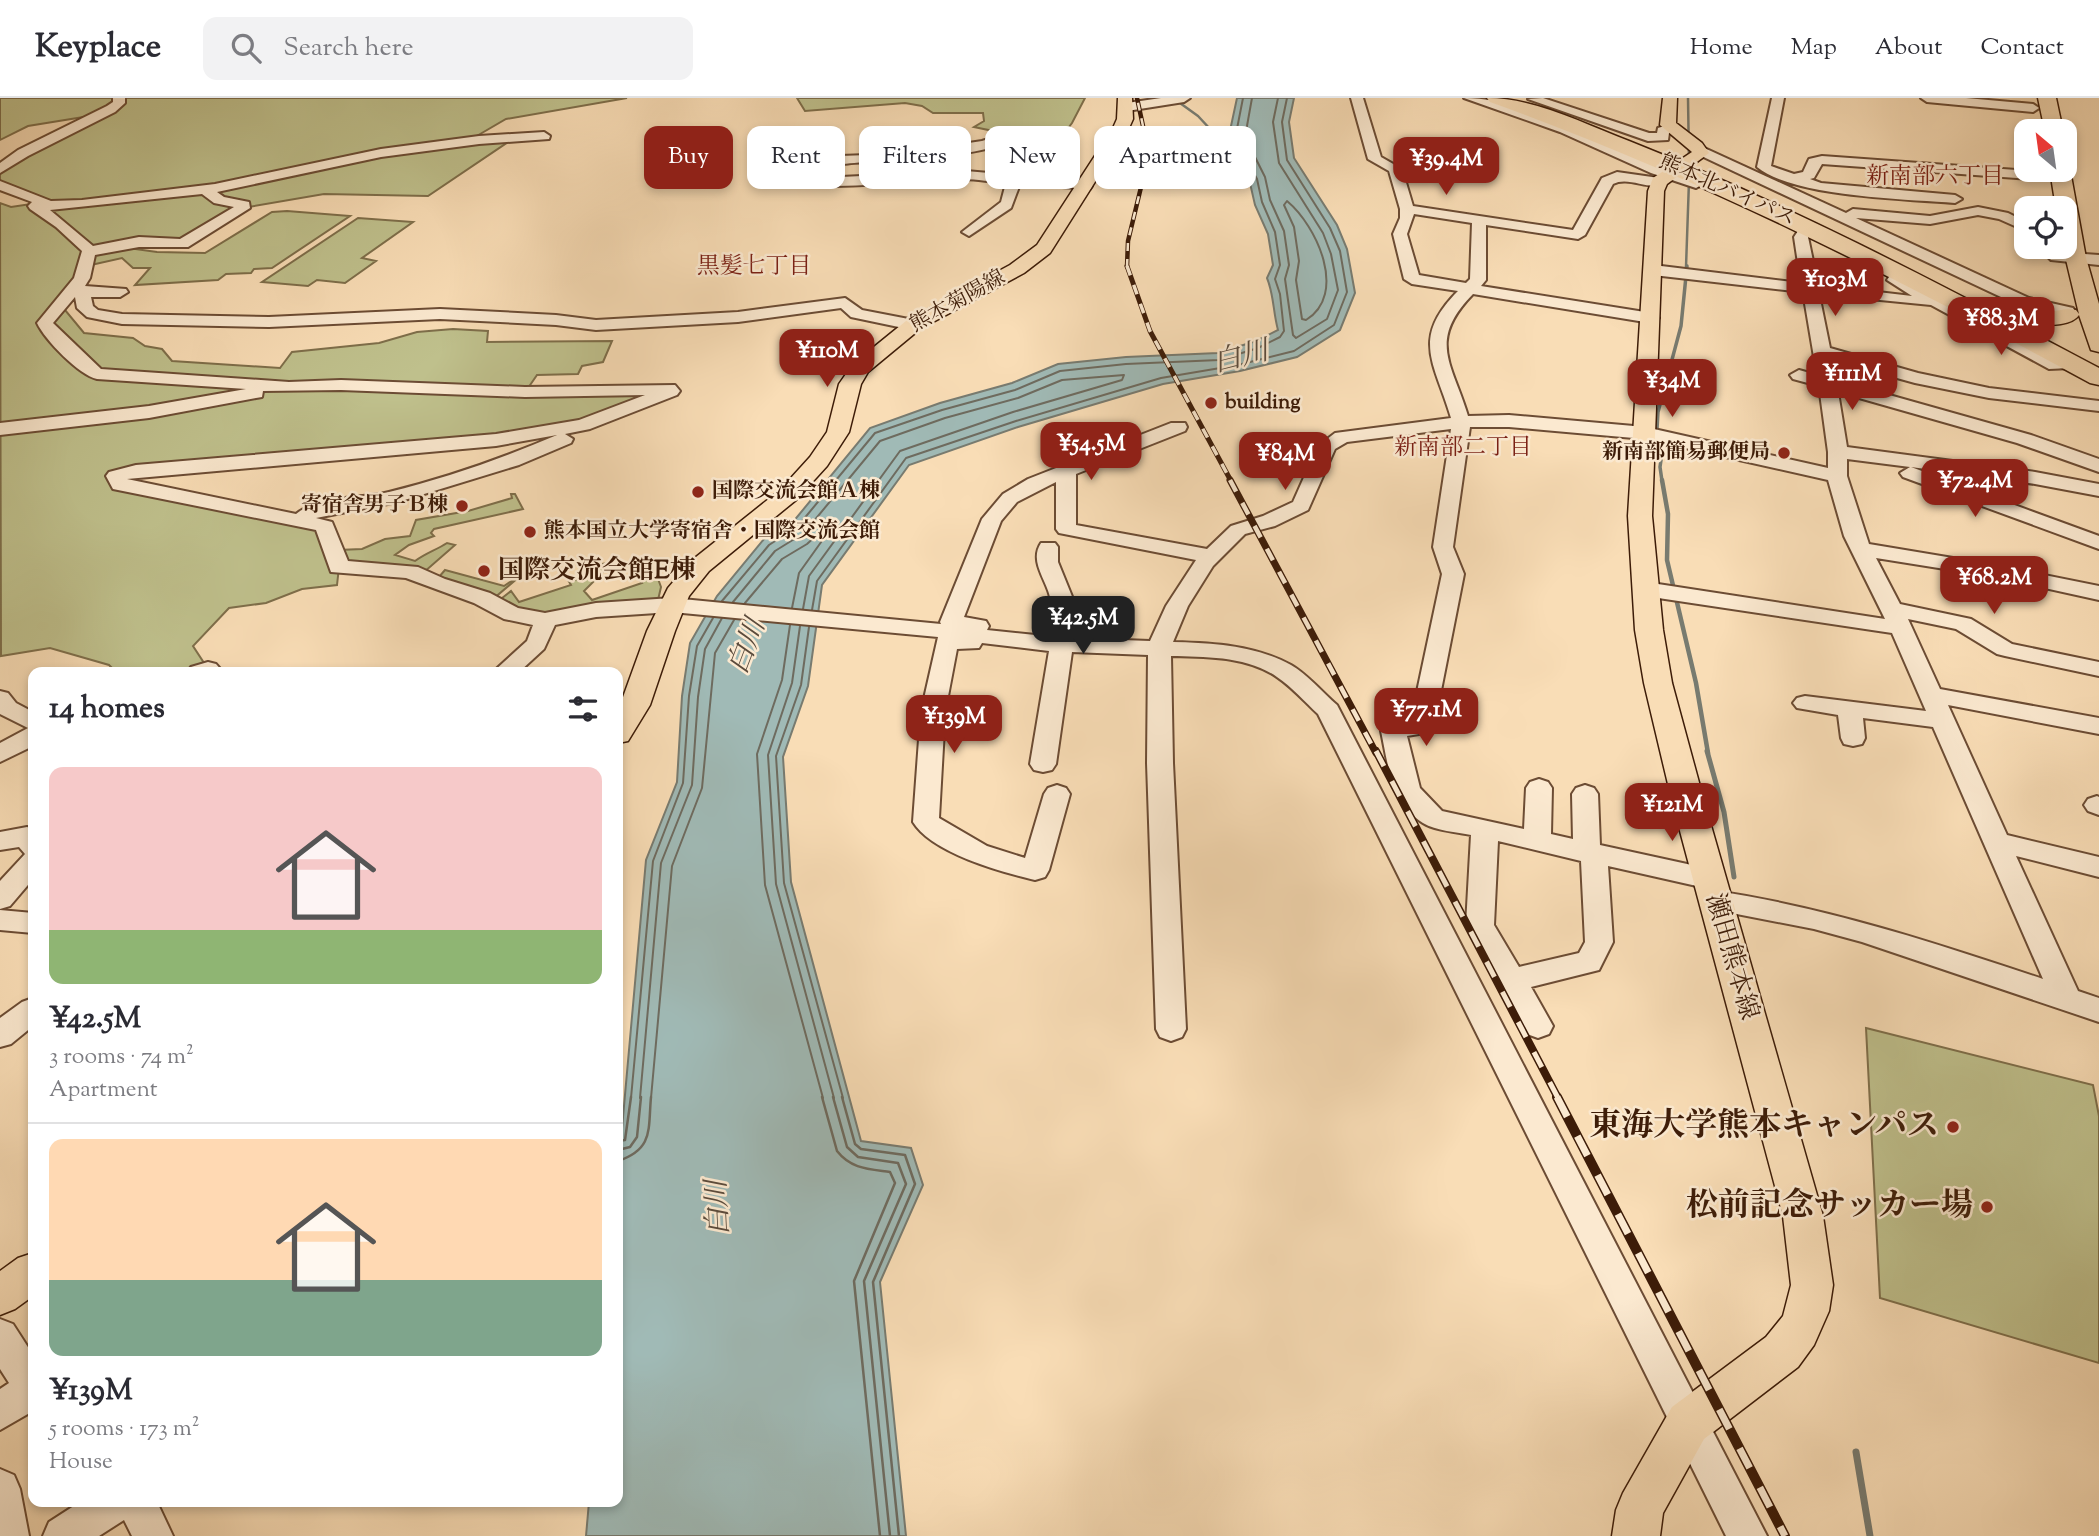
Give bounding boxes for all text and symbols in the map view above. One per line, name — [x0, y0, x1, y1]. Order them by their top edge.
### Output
search box — [203, 17, 693, 80]
text: Keyplace — [35, 24, 161, 72]
icon: search — [227, 29, 265, 67]
text: Search here — [283, 30, 414, 67]
text: Home — [1690, 31, 1753, 65]
text: Map — [1791, 31, 1837, 65]
text: About — [1875, 31, 1942, 65]
text: Contact — [1980, 31, 2064, 65]
north arrow — [2014, 119, 2077, 182]
map controls — [2014, 119, 2077, 259]
chip: Buy — [644, 126, 733, 189]
chip: Rent — [747, 126, 845, 189]
chip: Filters — [859, 126, 971, 189]
chip: New — [985, 126, 1080, 189]
chip: Apartment — [1094, 126, 1256, 189]
pin: ¥39.4M — [1389, 138, 1503, 197]
text: ¥39.4M — [1409, 143, 1483, 176]
street label: 熊本北バイパス — [1654, 147, 1800, 235]
district label: 新南部六丁目 — [1866, 161, 2004, 194]
button: locate — [2014, 196, 2077, 259]
district label: 黒髪七丁目 — [697, 251, 812, 284]
pin: ¥103M — [1786, 258, 1884, 318]
street label: 熊本菊陽線 — [905, 263, 1011, 341]
text: ¥103M — [1803, 264, 1868, 297]
pin: ¥88.3M — [1944, 298, 2058, 357]
text: ¥88.3M — [1964, 303, 2038, 336]
pin: ¥110M — [778, 330, 876, 389]
water label: 白川 — [1209, 331, 1276, 384]
text: ¥110M — [795, 335, 859, 368]
pin: ¥111M — [1803, 352, 1901, 412]
text: ¥111M — [1822, 358, 1882, 391]
pin: ¥34M — [1631, 360, 1713, 419]
text: ¥34M — [1644, 365, 1700, 398]
place label: building — [1224, 388, 1301, 418]
marker: building — [1203, 395, 1219, 411]
pin: ¥54.5M — [1034, 422, 1148, 482]
text: ¥54.5M — [1056, 428, 1126, 461]
pin: ¥84M — [1244, 432, 1326, 492]
district label: 新南部二丁目 — [1394, 432, 1532, 465]
text: ¥84M — [1255, 438, 1315, 471]
place label: 新南部簡易郵便局 — [1602, 438, 1770, 468]
marker: 新南部簡易郵便局 — [1776, 445, 1792, 461]
pin: ¥72.4M — [1918, 460, 2032, 519]
text: ¥72.4M — [1937, 465, 2013, 498]
place label: 国際交流会館Ａ棟 — [712, 477, 880, 507]
marker: 国際交流会館Ａ棟 — [690, 484, 706, 500]
place label: 寄宿舎男子Ｂ棟 — [301, 491, 448, 521]
marker: 寄宿舎男子Ｂ棟 — [454, 498, 470, 514]
place label: 熊本国立大学寄宿舎・国際交流会館 — [544, 517, 880, 547]
marker: 熊本国立大学寄宿舎・国際交流会館 — [522, 524, 538, 540]
place label: 国際交流会館E棟 — [498, 553, 696, 590]
pin: ¥68.2M — [1937, 556, 2051, 616]
text: ¥68.2M — [1956, 562, 2032, 595]
marker: 国際交流会館E棟 — [476, 563, 492, 579]
pin: ¥42.5M — [1026, 596, 1140, 656]
text: ¥42.5M — [1048, 602, 1118, 635]
water label: 白川 — [719, 611, 778, 680]
text: 14 homes — [49, 688, 165, 731]
pin: ¥77.1M — [1369, 688, 1483, 748]
icon: filters — [564, 690, 602, 728]
text: ¥77.1M — [1390, 694, 1462, 727]
pin: ¥139M — [905, 696, 1003, 755]
text: ¥139M — [922, 701, 986, 734]
pin: ¥121M — [1623, 784, 1721, 843]
text: ¥121M — [1641, 789, 1703, 822]
icon: home — [263, 812, 389, 938]
street label: 瀬田熊本線 — [1695, 889, 1767, 1025]
text: ¥42.5M — [49, 998, 141, 1041]
text: 3 rooms · 74 m² — [49, 1041, 194, 1074]
text: Apartment — [49, 1074, 158, 1107]
place label: 東海大学熊本キャンパス — [1589, 1104, 1939, 1150]
marker: 東海大学熊本キャンパス — [1945, 1119, 1961, 1135]
water label: 白川 — [697, 1176, 740, 1237]
icon: home — [263, 1184, 389, 1310]
place label: 松前記念サッカー場 — [1686, 1184, 1973, 1230]
marker: 松前記念サッカー場 — [1979, 1199, 1995, 1215]
text: ¥139M — [49, 1370, 133, 1413]
text: 5 rooms · 173 m² — [49, 1413, 200, 1446]
text: House — [49, 1446, 113, 1479]

